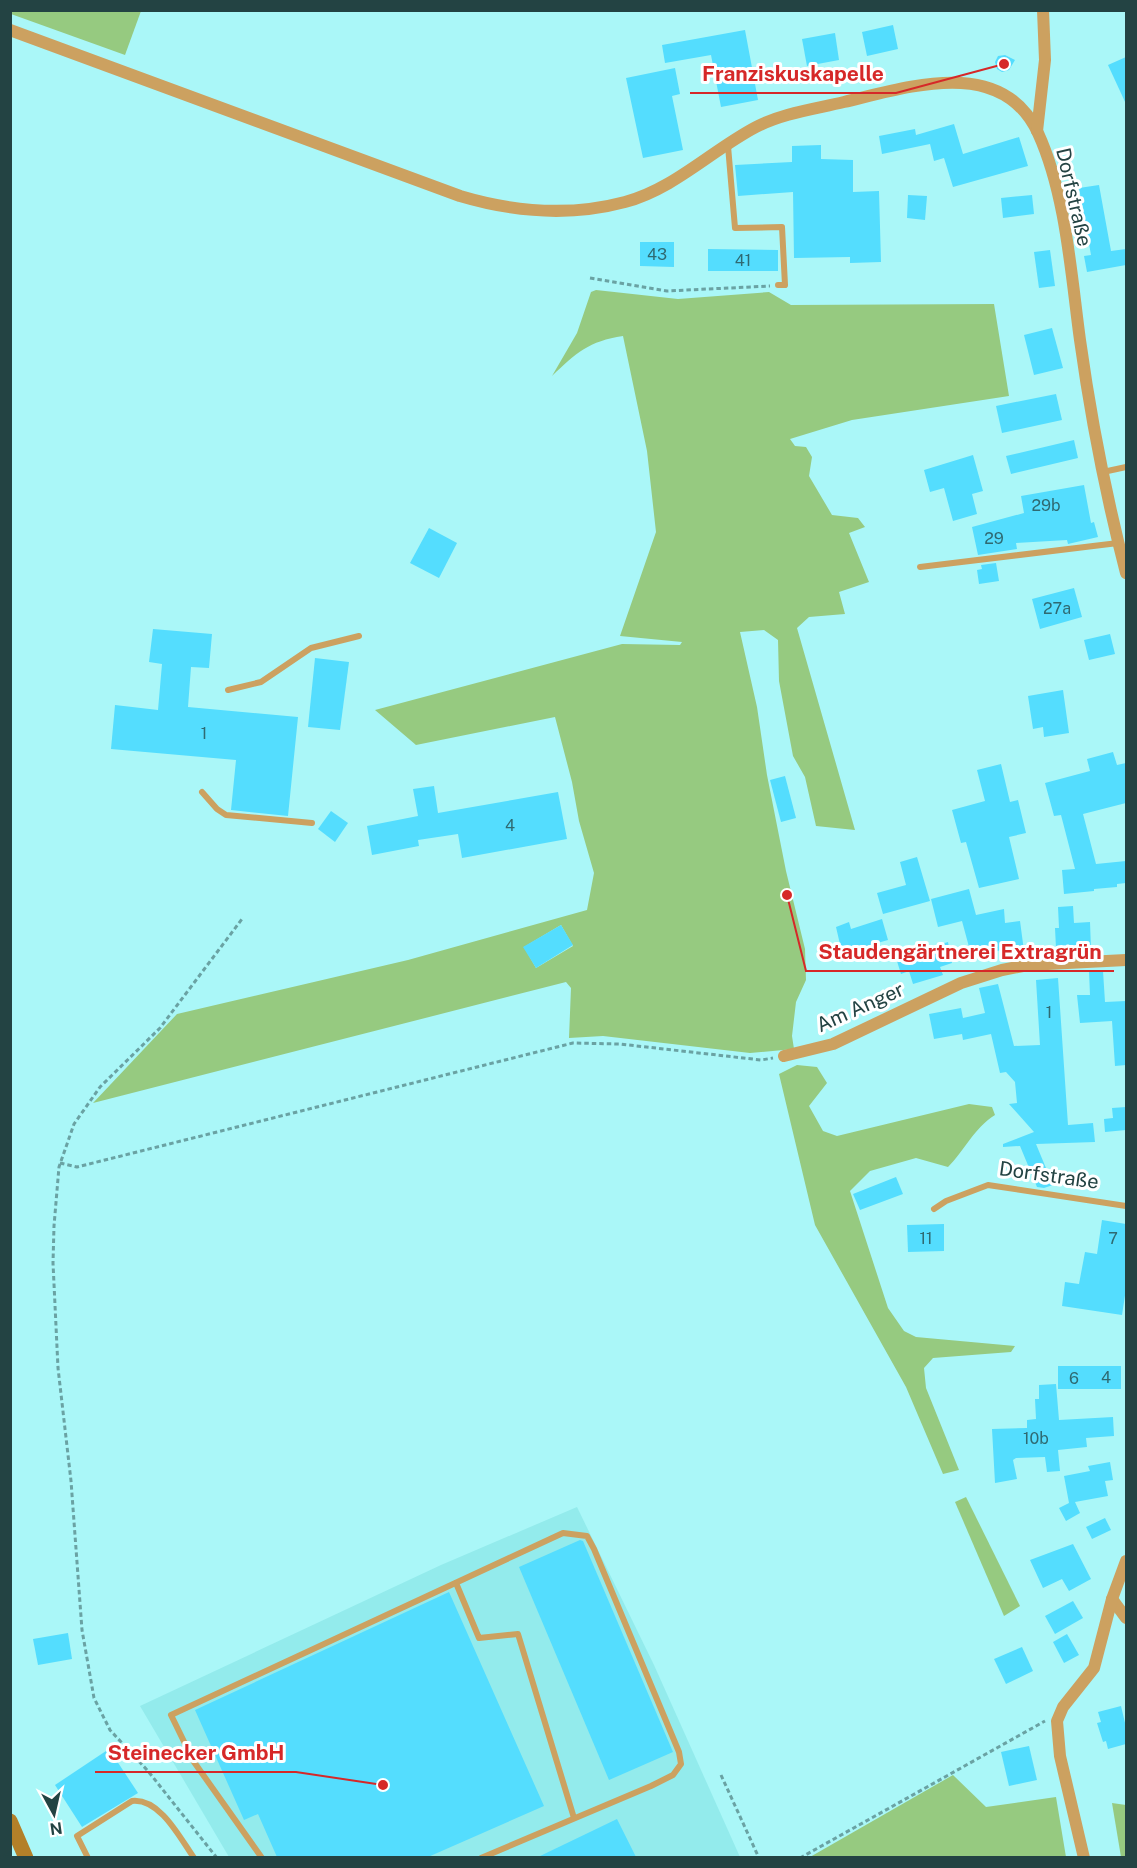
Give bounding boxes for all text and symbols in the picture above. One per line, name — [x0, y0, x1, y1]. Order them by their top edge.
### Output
callout: Franziskuskapelle — [690, 54, 896, 93]
text: Franziskuskapelle — [702, 61, 884, 86]
street label: Dorfstraße — [1051, 145, 1097, 249]
house number: 43 — [647, 245, 667, 264]
house number: 41 — [735, 251, 751, 270]
house number: 29b — [1031, 496, 1061, 515]
house number: 29 — [984, 529, 1004, 548]
house number: 27a — [1043, 599, 1071, 618]
house number: 1 — [201, 724, 207, 743]
house number: 4 — [505, 816, 515, 835]
callout: Staudengärtnerei Extragrün — [806, 932, 1114, 971]
text: Staudengärtnerei Extragrün — [818, 939, 1102, 964]
street label: Am Anger — [812, 977, 908, 1037]
house number: 1 — [1046, 1003, 1052, 1022]
street label: Dorfstraße — [998, 1156, 1100, 1194]
house number: 11 — [919, 1229, 933, 1248]
house number: 7 — [1108, 1229, 1118, 1248]
house number: 4 — [1101, 1368, 1111, 1387]
house number: 6 — [1069, 1369, 1079, 1388]
house number: 10b — [1023, 1429, 1049, 1448]
callout: Steinecker GmbH — [95, 1733, 296, 1772]
text: Steinecker GmbH — [108, 1740, 284, 1765]
north arrow — [24, 1784, 84, 1844]
text: N — [48, 1818, 64, 1839]

